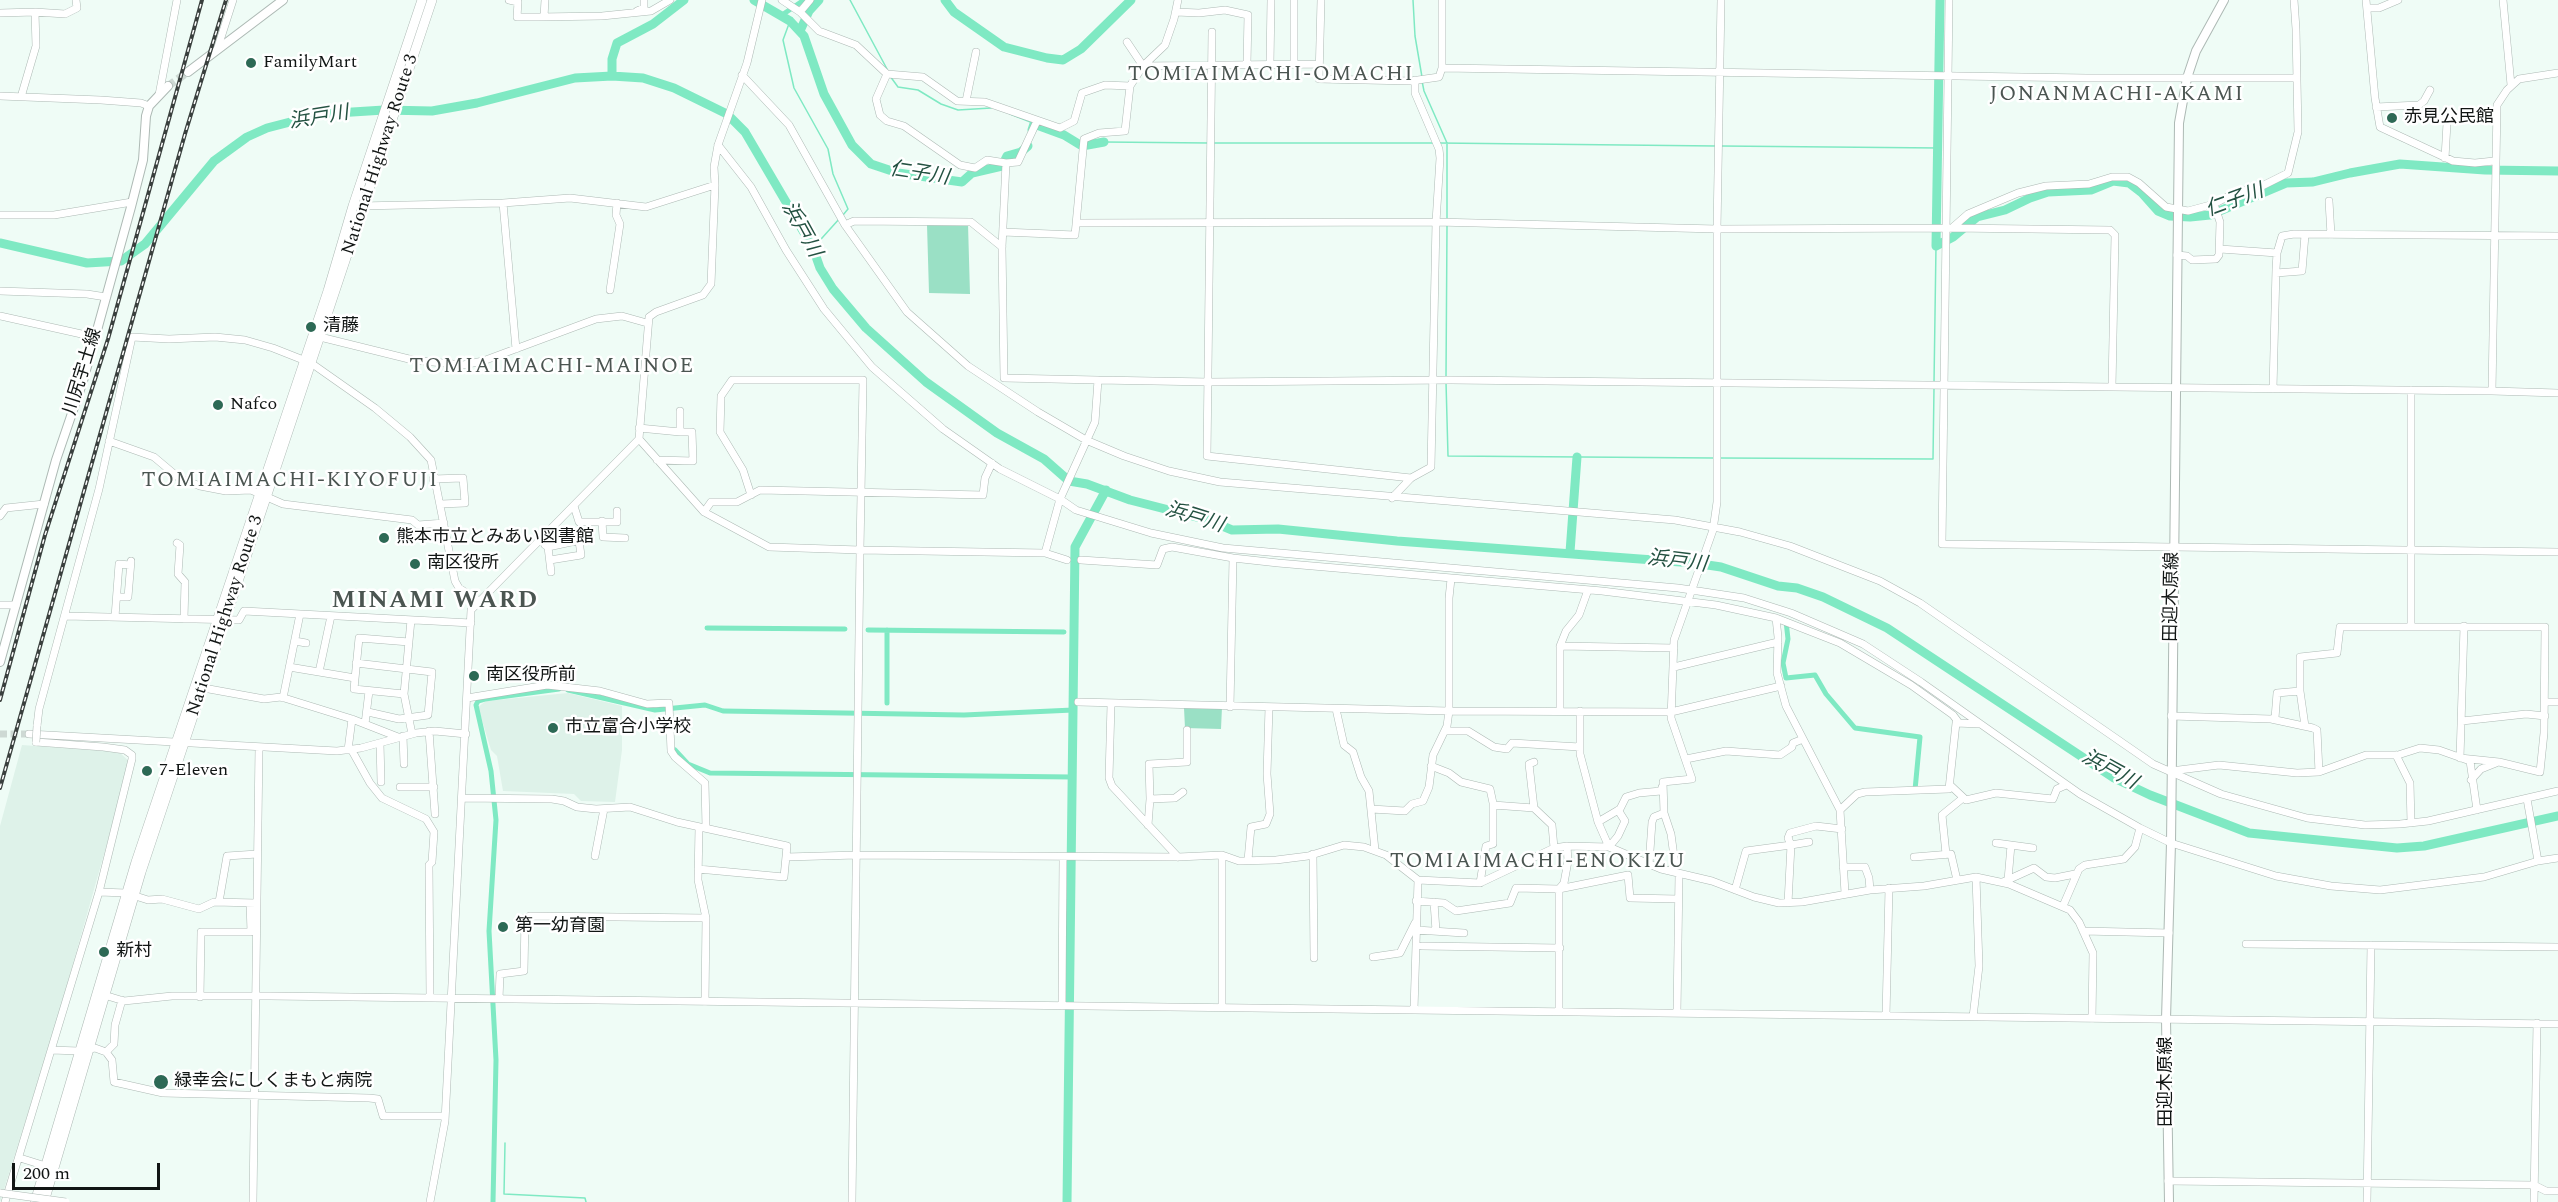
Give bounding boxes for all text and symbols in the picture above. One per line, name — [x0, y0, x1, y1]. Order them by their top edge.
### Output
place label: FamilyMart — [263, 52, 357, 74]
street label: National Highway Route 3 — [338, 52, 424, 258]
marker: FamilyMart — [244, 56, 258, 70]
district label: TOMIAIMACHI-OMACHI — [1128, 63, 1414, 89]
district label: JONANMACHI-AKAMI — [1989, 83, 2245, 109]
water label: 浜戸川 — [287, 102, 351, 136]
place label: 赤見公民館 — [2404, 107, 2494, 129]
marker: 赤見公民館 — [2385, 111, 2399, 125]
water label: 仁子川 — [887, 158, 951, 192]
water label: 仁子川 — [2203, 180, 2267, 224]
water label: 浜戸川 — [775, 198, 825, 262]
place label: 清藤 — [323, 316, 359, 338]
marker: 清藤 — [304, 320, 318, 334]
street label: 川尻宇土線 — [61, 326, 107, 418]
district label: TOMIAIMACHI-MAINOE — [409, 355, 695, 381]
place label: Nafco — [230, 394, 277, 416]
marker: Nafco — [211, 398, 225, 412]
district label: TOMIAIMACHI-KIYOFUJI — [141, 469, 439, 495]
water label: 浜戸川 — [1162, 499, 1226, 539]
street label: National Highway Route 3 — [183, 513, 269, 719]
place label: 熊本市立とみあい図書館 — [396, 527, 594, 549]
marker: 熊本市立とみあい図書館 — [377, 531, 391, 545]
water label: 浜戸川 — [1646, 547, 1708, 579]
street label: 田迎木原線 — [2161, 552, 2185, 642]
place label: 南区役所 — [427, 553, 499, 575]
marker: 南区役所 — [408, 557, 422, 571]
district label: MINAMI WARD — [332, 588, 538, 616]
place label: 南区役所前 — [486, 665, 576, 687]
marker: 南区役所前 — [467, 669, 481, 683]
place label: 市立富合小学校 — [565, 717, 691, 739]
marker: 市立富合小学校 — [546, 721, 560, 735]
water label: 浜戸川 — [2077, 746, 2141, 796]
place label: 7-Eleven — [159, 760, 228, 782]
marker: 7-Eleven — [140, 764, 154, 778]
district label: TOMIAIMACHI-ENOKIZU — [1390, 850, 1686, 876]
place label: 第一幼育園 — [515, 916, 605, 938]
marker: 第一幼育園 — [496, 920, 510, 934]
place label: 新村 — [116, 941, 152, 963]
marker: 新村 — [97, 945, 111, 959]
street label: 田迎木原線 — [2156, 1037, 2178, 1127]
place label: 緑幸会にしくまもと病院 — [174, 1071, 372, 1093]
marker: 緑幸会にしくまもと病院 — [152, 1073, 170, 1091]
scale bar — [15, 1151, 164, 1189]
text: 200 m — [23, 1160, 70, 1187]

